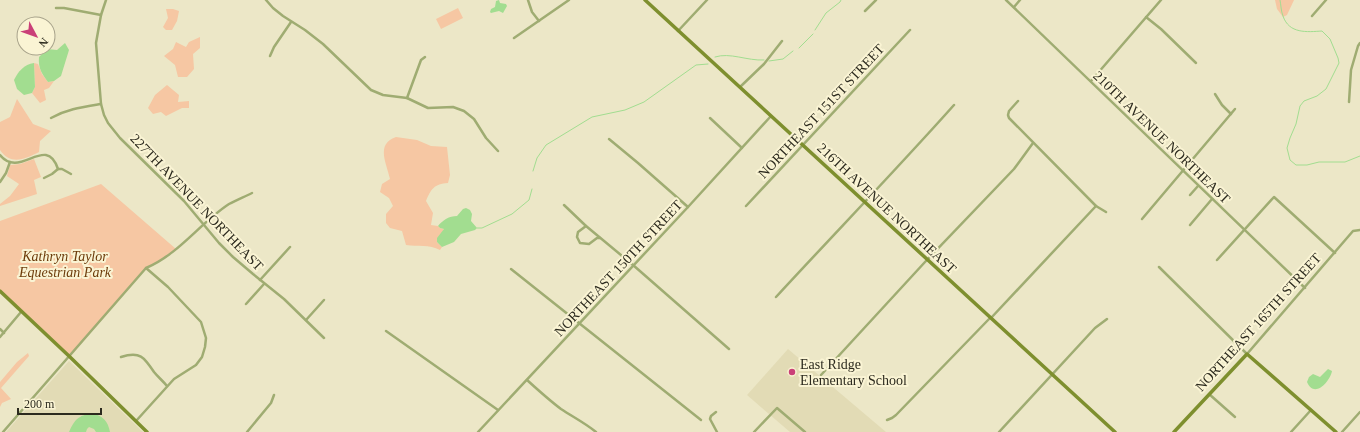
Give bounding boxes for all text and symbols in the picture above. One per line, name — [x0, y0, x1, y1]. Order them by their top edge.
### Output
north arrow — [16, 16, 56, 56]
text: N — [36, 36, 51, 50]
street label: NORTHEAST 151ST STREET — [755, 41, 888, 181]
street label: 210TH AVENUE NORTHEAST — [1090, 68, 1233, 207]
street label: 227TH AVENUE NORTHEAST — [127, 131, 266, 274]
street label: 216TH AVENUE NORTHEAST — [814, 140, 959, 277]
street label: NORTHEAST 150TH STREET — [551, 197, 686, 339]
park label: Kathryn Taylor Equestrian Park — [18, 249, 112, 280]
street label: NORTHEAST 165TH STREET — [1193, 250, 1325, 394]
place label: East Ridge Elementary School — [800, 357, 907, 388]
marker: East Ridge Elementary School — [787, 367, 797, 377]
scale bar — [18, 390, 101, 416]
text: 200 m — [24, 397, 55, 411]

